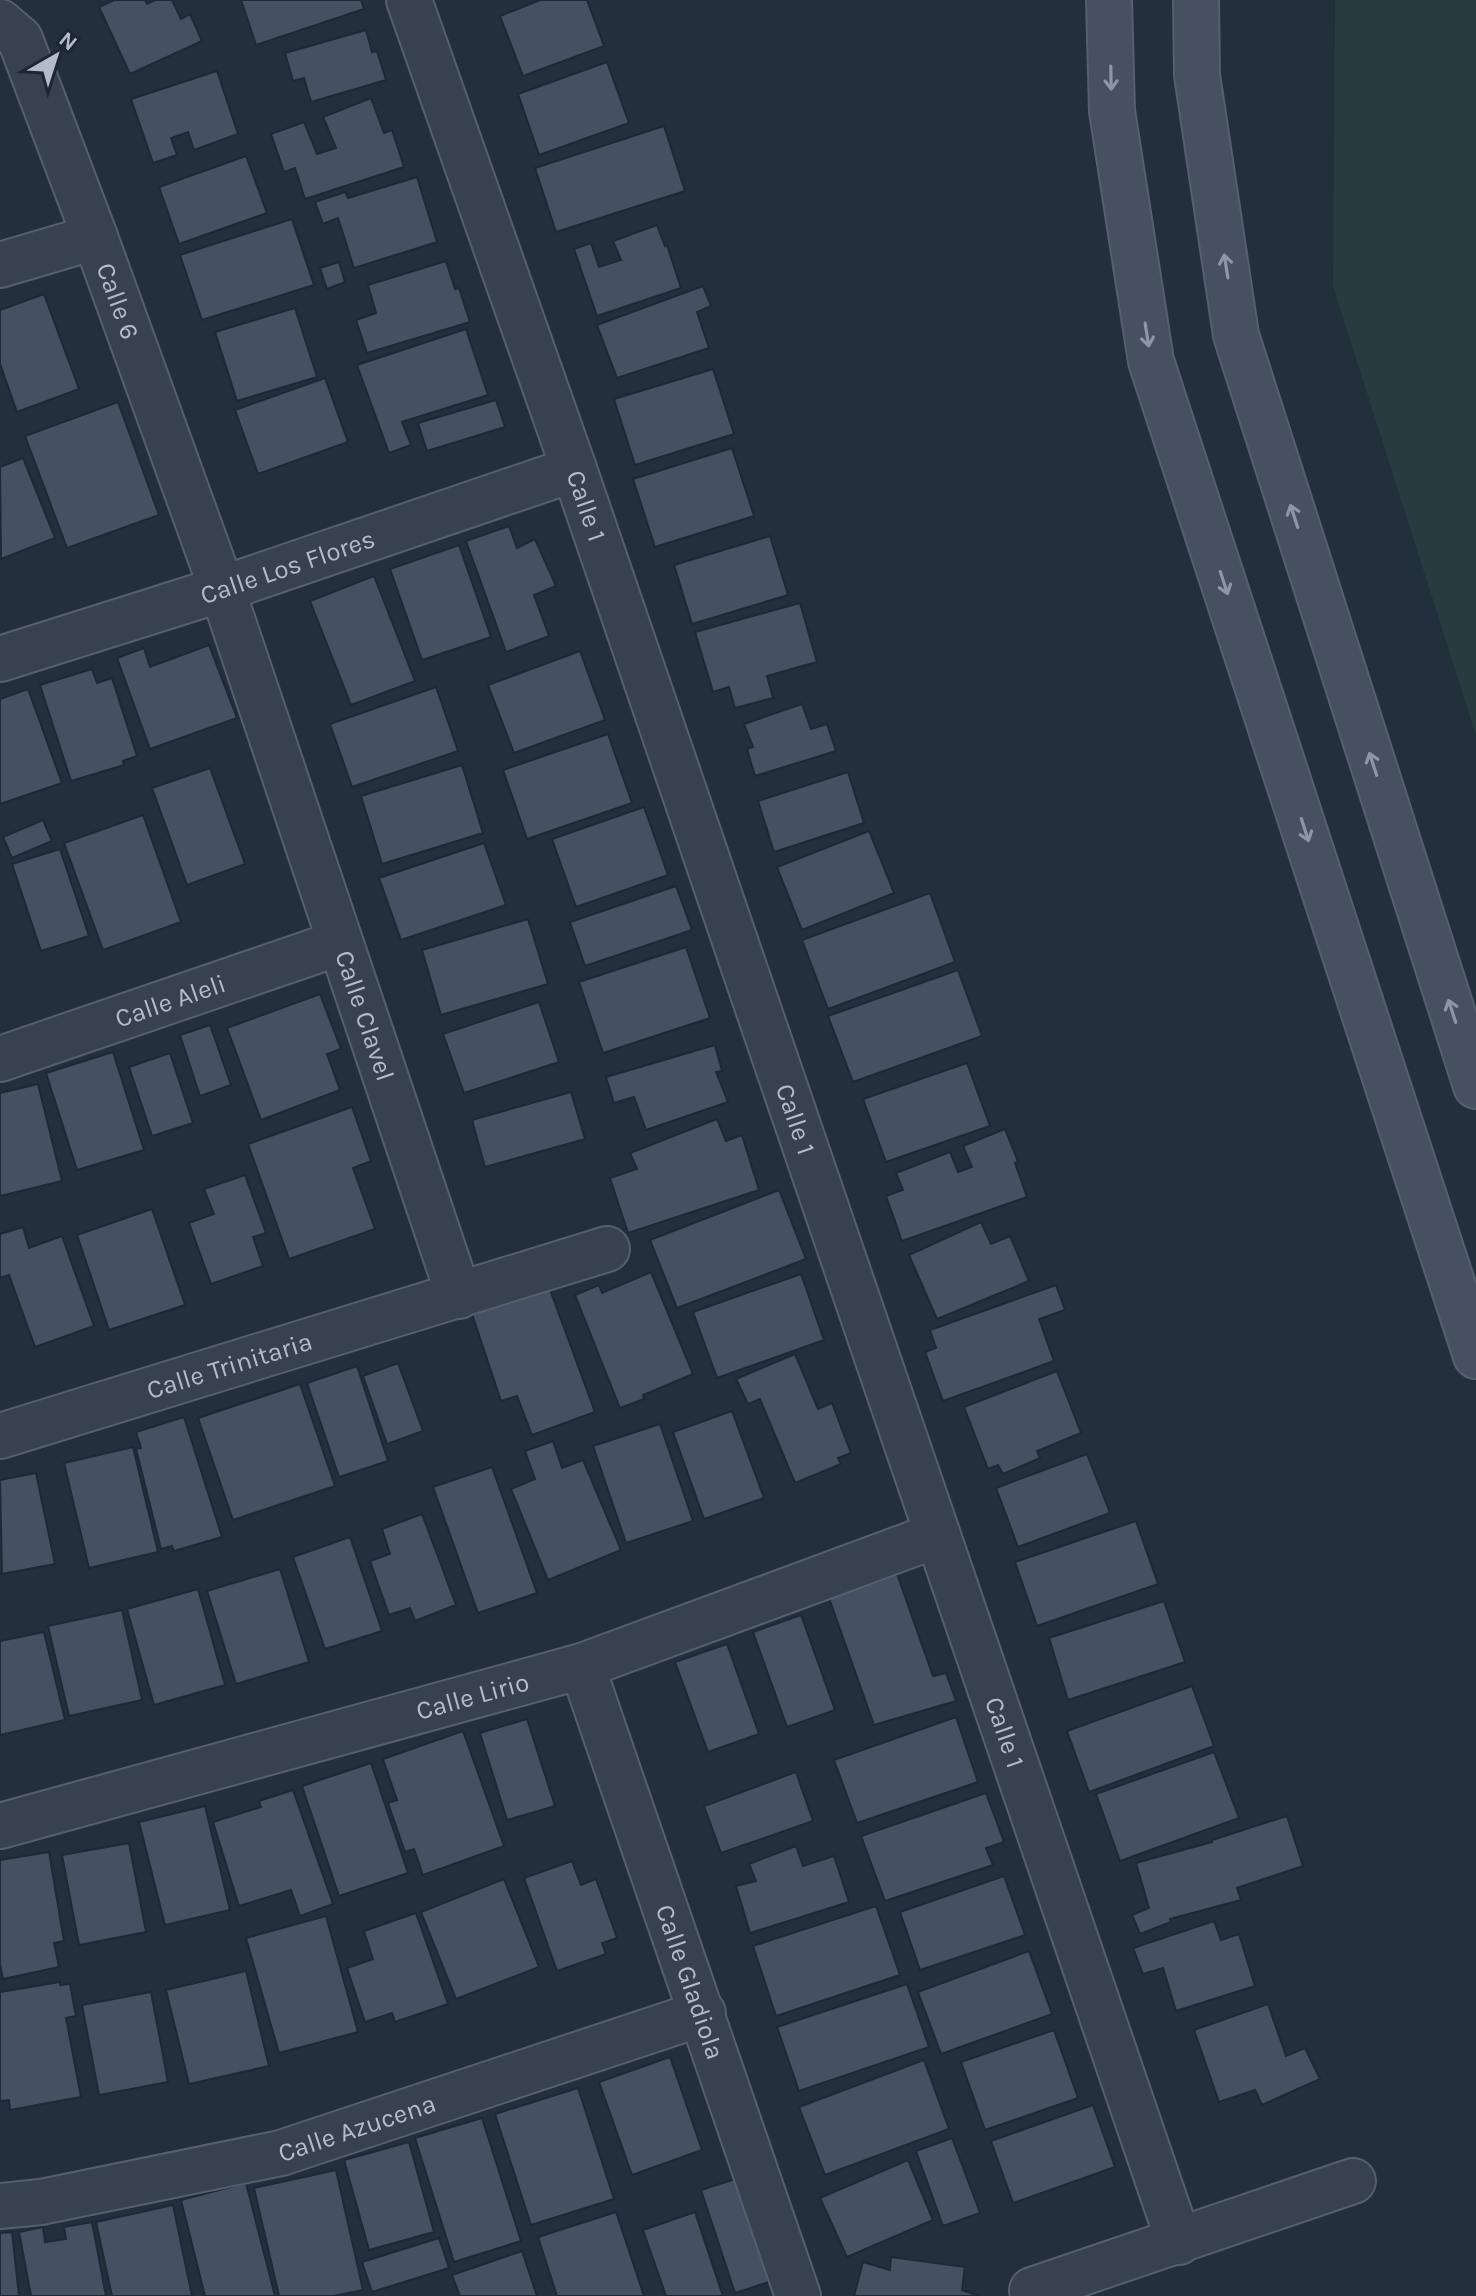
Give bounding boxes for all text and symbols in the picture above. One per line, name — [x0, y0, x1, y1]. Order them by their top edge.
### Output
north arrow — [16, 16, 96, 96]
text: N — [54, 26, 82, 56]
one-way arrow — [1103, 64, 1119, 91]
one-way arrow — [1218, 254, 1233, 279]
street label: Calle 6 — [90, 258, 146, 344]
one-way arrow — [1141, 322, 1156, 347]
street label: Calle 1 — [560, 466, 613, 545]
one-way arrow — [1286, 504, 1300, 529]
street label: Calle Los Flores — [196, 523, 379, 610]
one-way arrow — [1217, 570, 1232, 596]
one-way arrow — [1365, 751, 1380, 777]
one-way arrow — [1298, 818, 1313, 843]
street label: Calle Clavel — [329, 946, 401, 1085]
street label: Calle Aleli — [111, 967, 230, 1034]
one-way arrow — [1444, 999, 1459, 1024]
street label: Calle 1 — [769, 1079, 822, 1159]
street label: Calle Trinitaria — [143, 1325, 316, 1405]
street label: Calle Lirio — [413, 1666, 532, 1726]
street label: Calle 1 — [979, 1693, 1032, 1772]
street label: Calle Gladiola — [649, 1900, 731, 2063]
street label: Calle Azucena — [274, 2087, 440, 2168]

